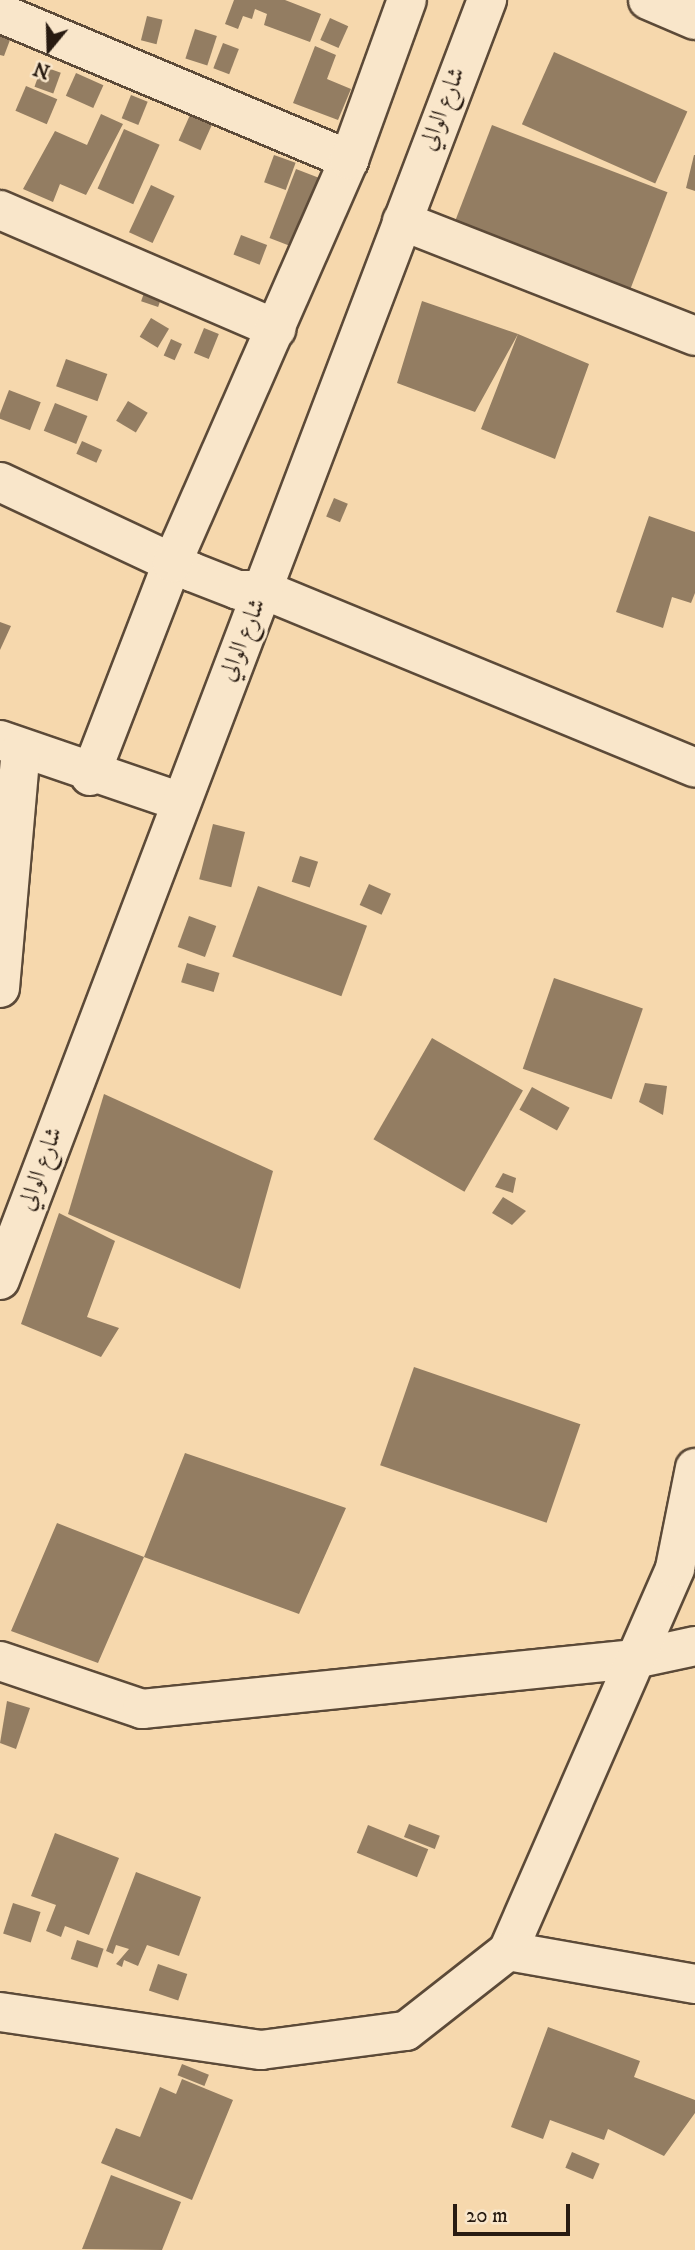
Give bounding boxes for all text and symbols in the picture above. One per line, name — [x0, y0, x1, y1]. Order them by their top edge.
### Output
north arrow — [14, 14, 84, 84]
text: N — [31, 56, 53, 83]
street label: شارع الوالي — [414, 63, 472, 155]
street label: شارع الوالي — [213, 594, 273, 686]
street label: شارع الوالي — [13, 1123, 69, 1215]
scale bar — [457, 2190, 574, 2234]
text: 20 m — [466, 2203, 508, 2229]

